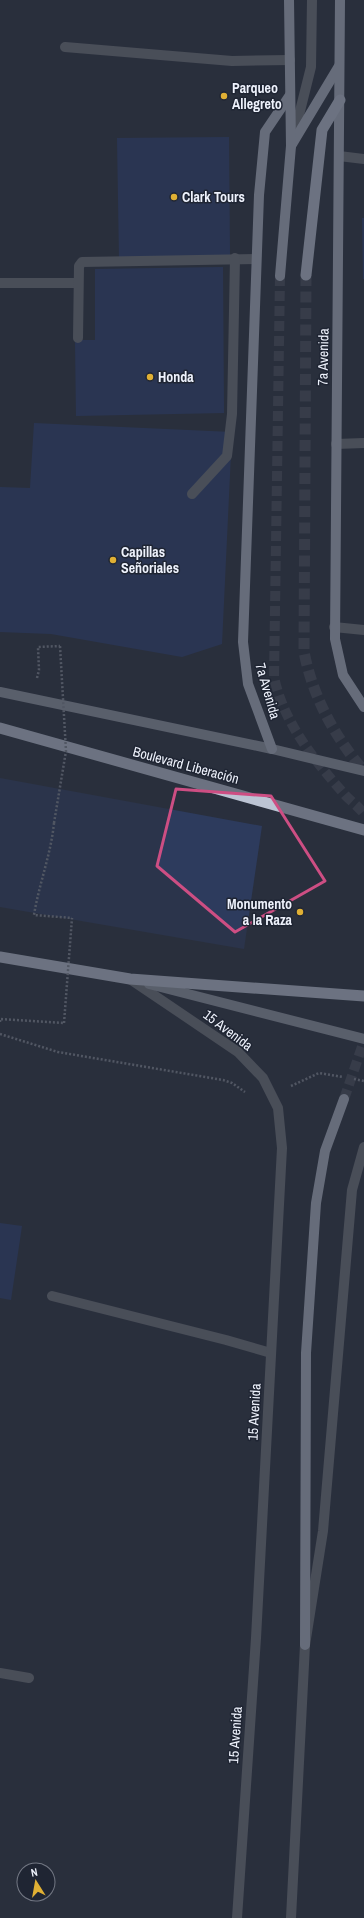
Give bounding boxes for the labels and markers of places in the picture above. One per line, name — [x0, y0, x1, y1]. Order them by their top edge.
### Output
place label: Parqueo Allegreto — [232, 79, 282, 113]
marker: Parqueo Allegreto — [219, 91, 229, 101]
place label: Clark Tours — [182, 188, 245, 206]
marker: Clark Tours — [169, 192, 179, 202]
place label: Honda — [158, 368, 194, 386]
marker: Honda — [145, 372, 155, 382]
place label: Capillas Señoriales — [121, 543, 179, 577]
marker: Capillas Señoriales — [108, 555, 118, 565]
place label: Monumento a la Raza — [227, 895, 293, 929]
marker: Monumento a la Raza — [295, 907, 305, 917]

